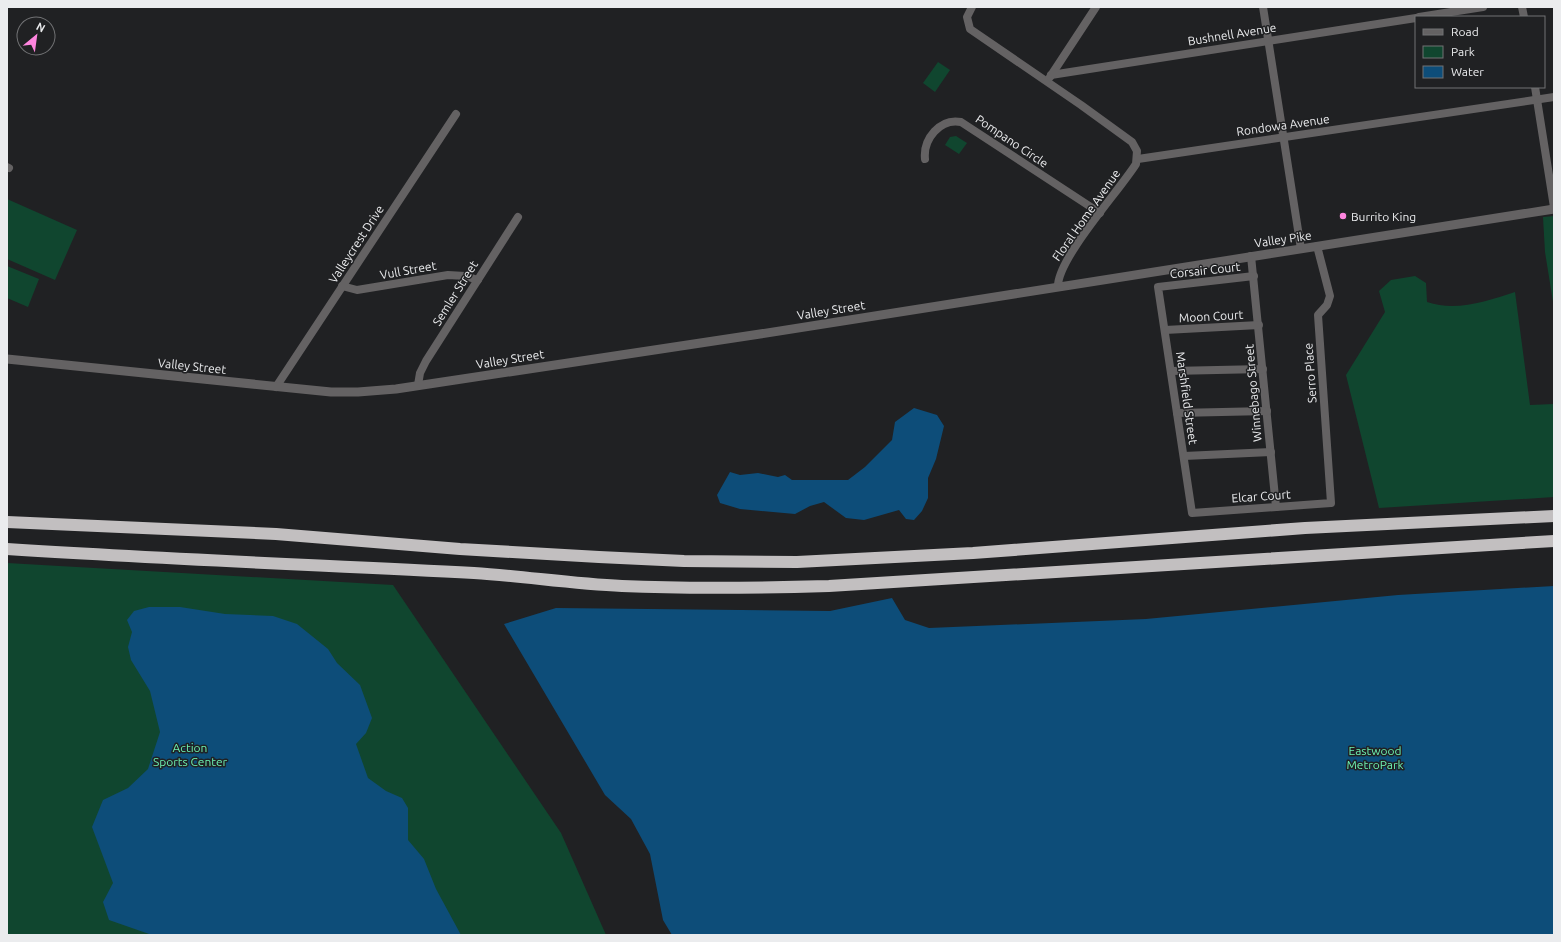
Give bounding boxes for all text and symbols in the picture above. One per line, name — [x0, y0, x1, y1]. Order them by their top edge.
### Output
north arrow — [16, 16, 56, 56]
legend — [1415, 16, 1545, 88]
text: N — [34, 20, 47, 34]
street label: Bushnell Avenue — [1187, 21, 1277, 47]
text: Road — [1451, 25, 1479, 38]
text: Park — [1451, 45, 1475, 58]
text: Water — [1451, 65, 1484, 78]
street label: Pompano Circle — [973, 112, 1051, 170]
street label: Rondowa Avenue — [1236, 112, 1330, 138]
street label: Floral Home Avenue — [1050, 167, 1122, 263]
street label: Valleycrest Drive — [326, 203, 386, 285]
place label: Burrito King — [1351, 210, 1416, 223]
marker: Burrito King — [1338, 211, 1348, 221]
street label: Valley Pike — [1254, 229, 1312, 249]
street label: Semler Street — [430, 258, 480, 328]
street label: Vull Street — [379, 259, 437, 281]
street label: Corsair Court — [1169, 260, 1241, 280]
street label: Valley Street — [796, 298, 866, 322]
street label: Moon Court — [1178, 308, 1244, 324]
street label: Serro Place — [1301, 342, 1319, 404]
street label: Winnebago Street — [1242, 343, 1264, 442]
street label: Valley Street — [475, 347, 545, 371]
street label: Marshfield Street — [1174, 351, 1200, 446]
street label: Valley Street — [157, 356, 227, 376]
street label: Elcar Court — [1231, 487, 1291, 505]
park label: Action Sports Center — [153, 741, 228, 768]
park label: Eastwood MetroPark — [1346, 744, 1404, 771]

